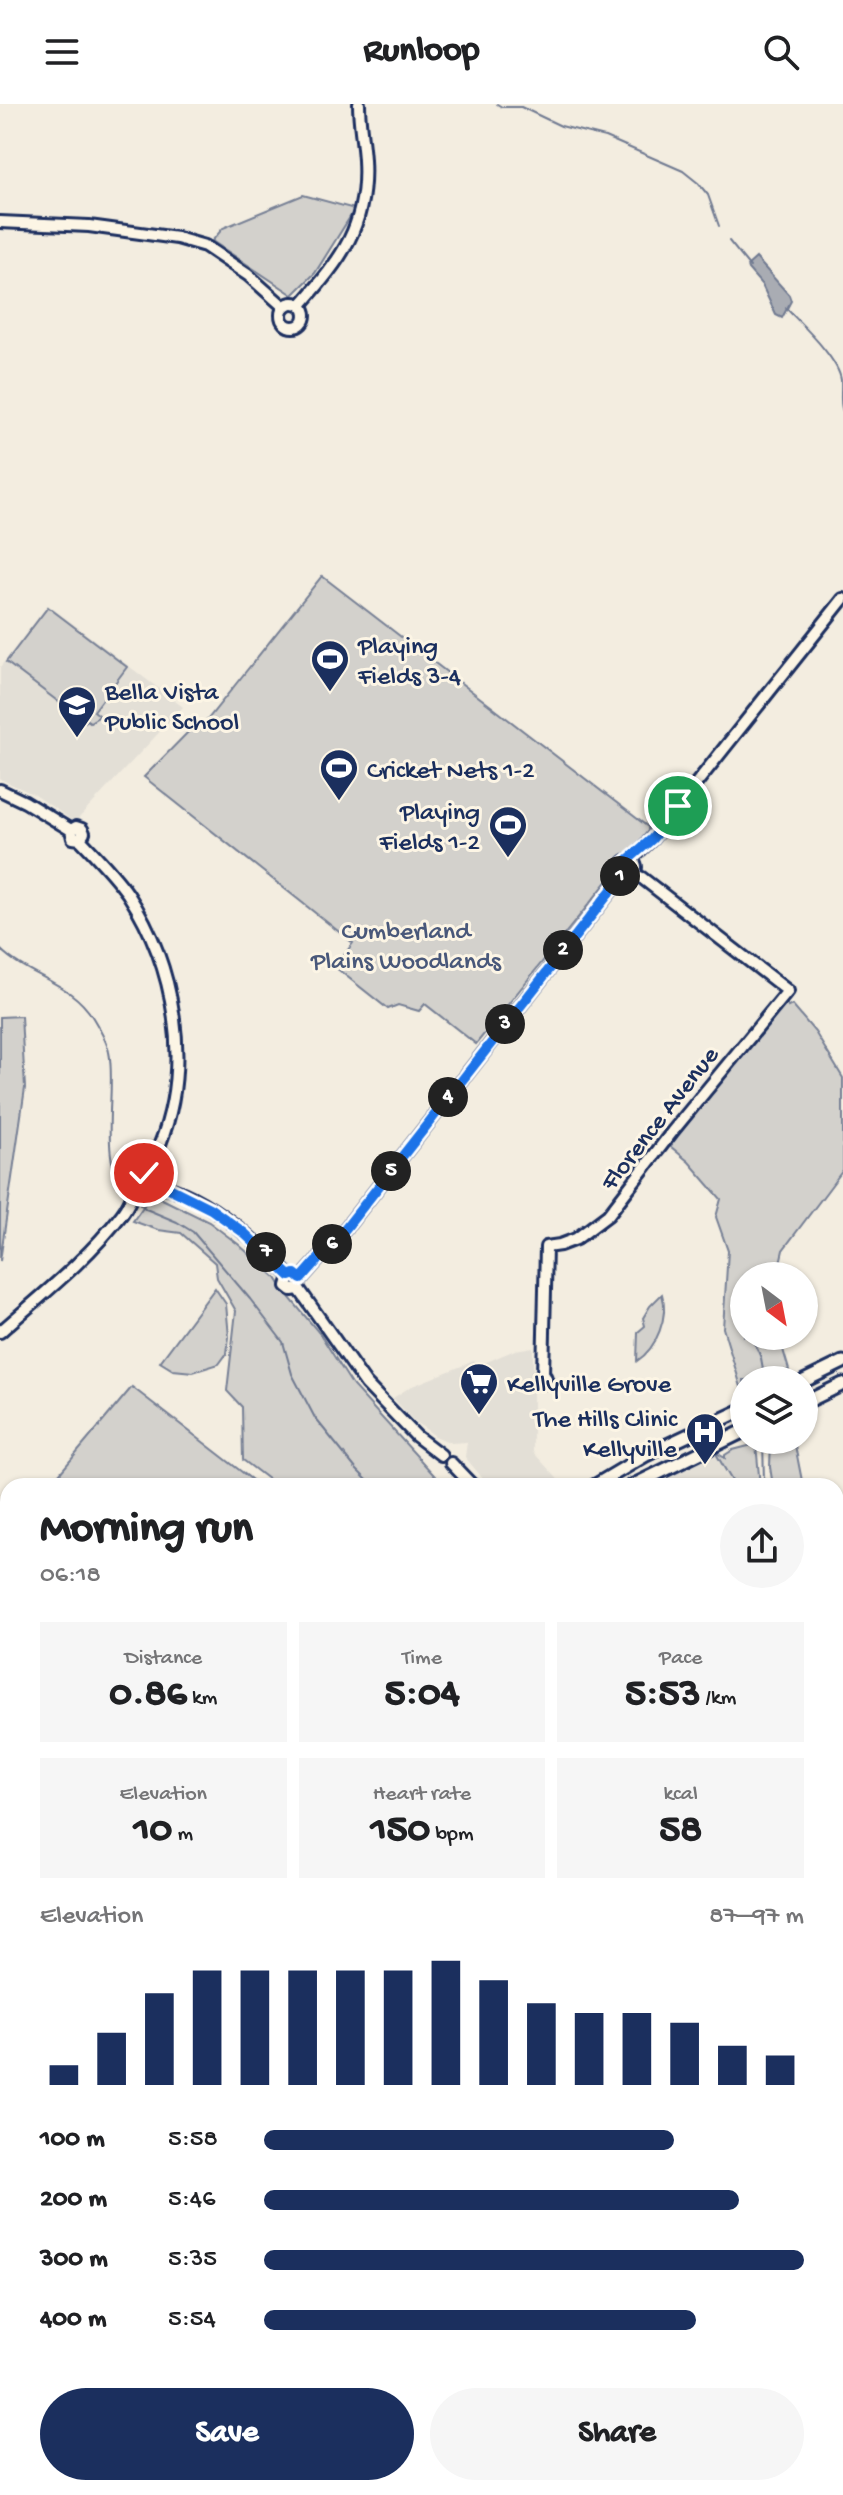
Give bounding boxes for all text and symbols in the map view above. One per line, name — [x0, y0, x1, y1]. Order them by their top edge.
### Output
icon: menu — [40, 30, 84, 74]
icon: search — [759, 30, 803, 74]
text: Runloop — [364, 31, 479, 74]
place label: Playing Fields 3-4 — [357, 633, 461, 694]
sports icon: Playing Fields 3-4 — [309, 638, 351, 693]
place label: Bella Vista Public School — [104, 679, 239, 740]
school or university icon: Bella Vista Public School — [56, 684, 98, 739]
sports icon: Cricket Nets 1-2 — [318, 747, 360, 802]
place label: Cricket Nets 1-2 — [367, 757, 535, 788]
pin — [644, 772, 712, 840]
icon: arrive — [656, 784, 700, 828]
place label: Playing Fields 1-2 — [379, 799, 480, 860]
sports icon: Playing Fields 1-2 — [487, 804, 529, 859]
pin: 1 — [600, 856, 640, 896]
text: 1 — [616, 863, 624, 889]
park label: Cumberland Plains Woodlands — [310, 918, 502, 979]
pin: 2 — [543, 930, 583, 970]
text: 2 — [558, 937, 568, 963]
pin: 3 — [485, 1004, 525, 1044]
text: 3 — [499, 1011, 511, 1037]
street label: Florence Avenue — [595, 1041, 728, 1199]
pin: 4 — [428, 1077, 468, 1117]
text: 4 — [443, 1084, 453, 1110]
pin — [110, 1139, 178, 1207]
icon: check — [122, 1151, 166, 1195]
pin: 5 — [371, 1151, 411, 1191]
text: 5 — [385, 1158, 397, 1184]
pin: 6 — [312, 1224, 352, 1264]
text: 6 — [326, 1231, 338, 1257]
pin: 7 — [246, 1232, 286, 1272]
text: 7 — [260, 1239, 272, 1265]
north arrow — [730, 1262, 818, 1350]
map controls — [730, 1262, 818, 1454]
supermarket icon: Kellyville Grove — [458, 1361, 500, 1416]
button: layers — [730, 1366, 818, 1454]
place label: Kellyville Grove — [507, 1371, 672, 1402]
place label: The Hills Clinic Kellyville — [532, 1406, 678, 1467]
hospital icon: The Hills Clinic Kellyville — [684, 1411, 726, 1466]
button: share — [720, 1504, 804, 1588]
text: Morning run — [40, 1505, 253, 1557]
text: 06:18 — [40, 1561, 101, 1592]
text: Distance — [124, 1646, 202, 1672]
text: Time — [402, 1646, 442, 1672]
text: Pace — [659, 1646, 702, 1672]
text: 0.86 — [109, 1672, 187, 1719]
text: 5:04 — [384, 1672, 460, 1719]
text: 5:53 — [625, 1672, 700, 1719]
text: km — [187, 1686, 217, 1712]
text: /km — [700, 1686, 736, 1712]
text: Elevation — [120, 1782, 207, 1808]
text: Heart rate — [373, 1782, 471, 1808]
text: kcal — [663, 1782, 698, 1808]
text: 10 — [133, 1808, 172, 1855]
text: 150 — [370, 1808, 430, 1855]
text: 58 — [659, 1808, 702, 1855]
text: m — [172, 1822, 193, 1848]
text: bpm — [430, 1822, 474, 1848]
text: Elevation — [40, 1902, 143, 1933]
text: 87–97 m — [709, 1902, 804, 1933]
text: 100 m — [40, 2125, 105, 2156]
text: 5:58 — [168, 2125, 218, 2156]
text: 200 m — [40, 2185, 107, 2216]
text: 5:46 — [168, 2185, 215, 2216]
text: 300 m — [40, 2245, 108, 2276]
text: 5:35 — [168, 2245, 217, 2276]
text: 400 m — [40, 2305, 106, 2336]
text: 5:54 — [168, 2305, 216, 2336]
button: Save — [40, 2388, 414, 2480]
button: Share — [430, 2388, 804, 2480]

